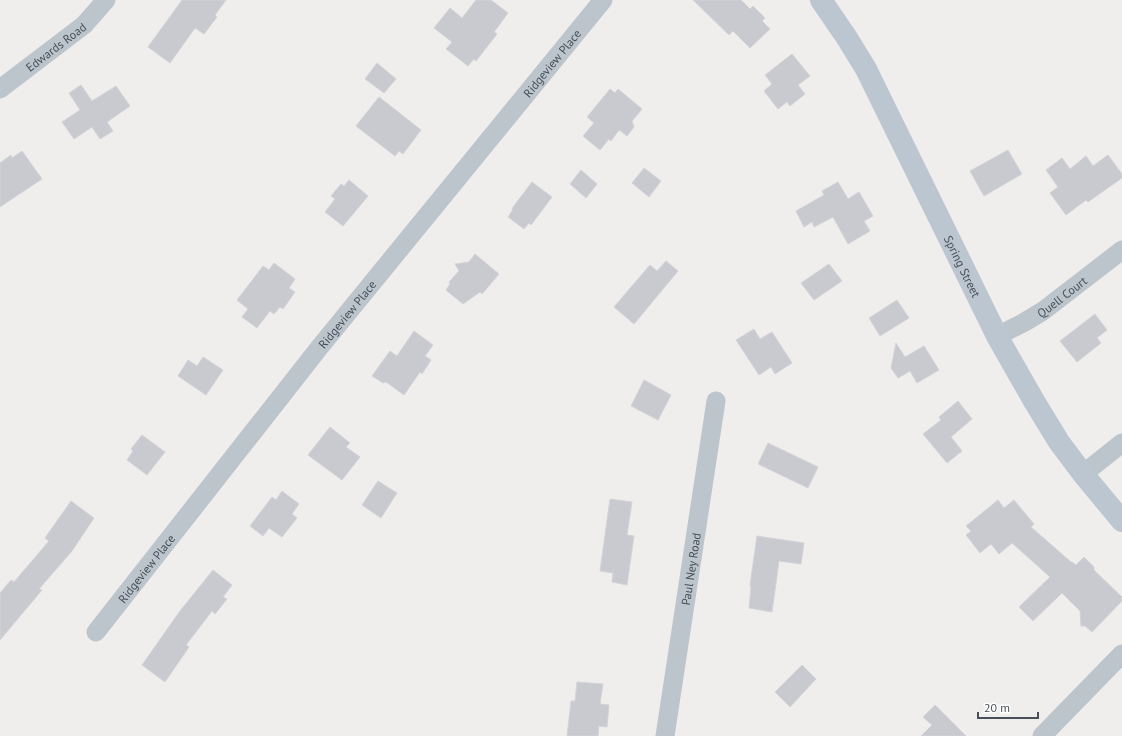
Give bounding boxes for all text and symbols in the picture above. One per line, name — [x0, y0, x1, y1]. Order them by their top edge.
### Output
street label: Edwards Road — [23, 19, 89, 74]
street label: Ridgeview Place — [519, 26, 584, 100]
street label: Spring Street — [941, 233, 984, 300]
street label: Quell Court — [1034, 273, 1090, 320]
street label: Ridgeview Place — [315, 277, 379, 351]
street label: Ridgeview Place — [114, 531, 178, 606]
street label: Paul Ney Road — [678, 532, 703, 606]
scale bar — [978, 694, 1038, 720]
text: 20 m — [984, 700, 1010, 715]

